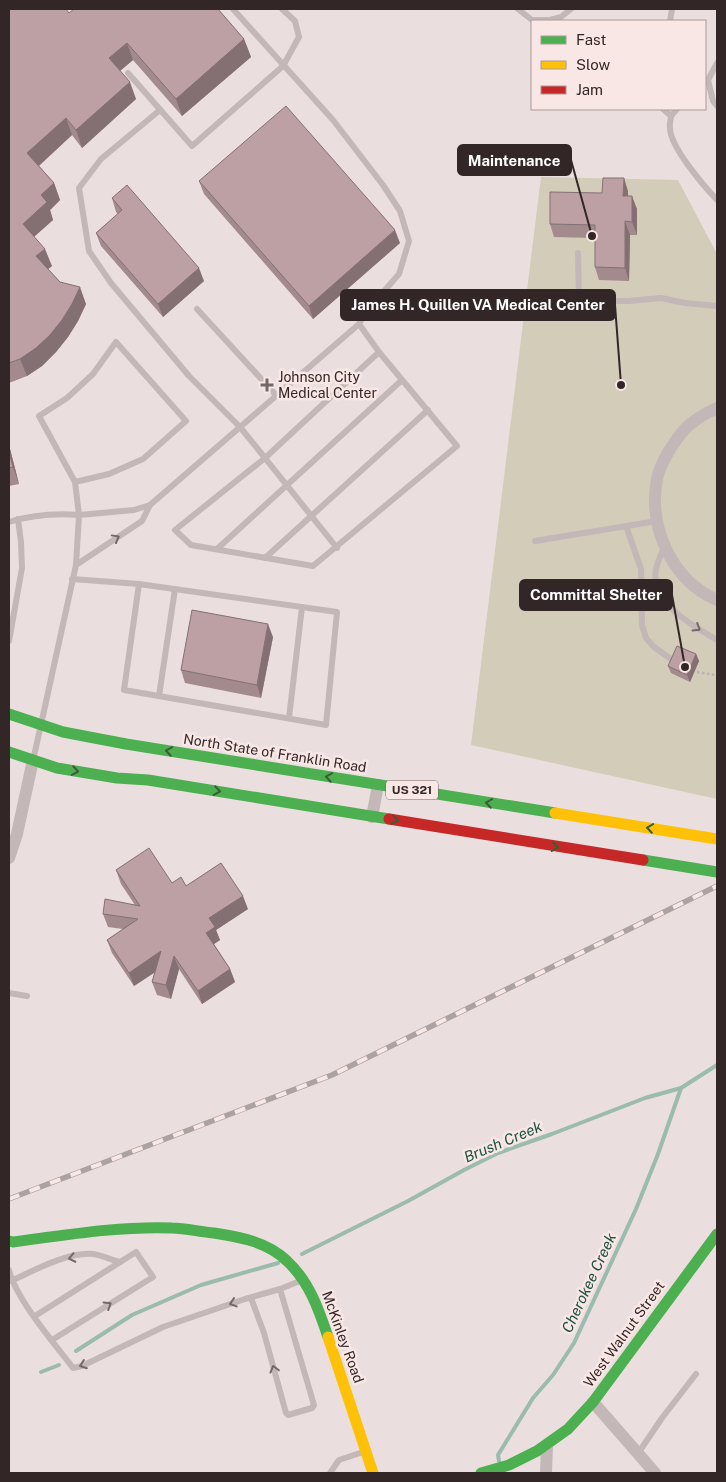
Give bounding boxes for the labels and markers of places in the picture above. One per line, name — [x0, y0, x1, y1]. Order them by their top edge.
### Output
callout: Maintenance — [458, 145, 571, 175]
callout: James H. Quillen VA Medical Center — [341, 290, 615, 320]
place label: Johnson City Medical Center — [278, 369, 377, 401]
marker: Johnson City Medical Center — [260, 378, 274, 392]
callout: Committal Shelter — [520, 580, 672, 610]

